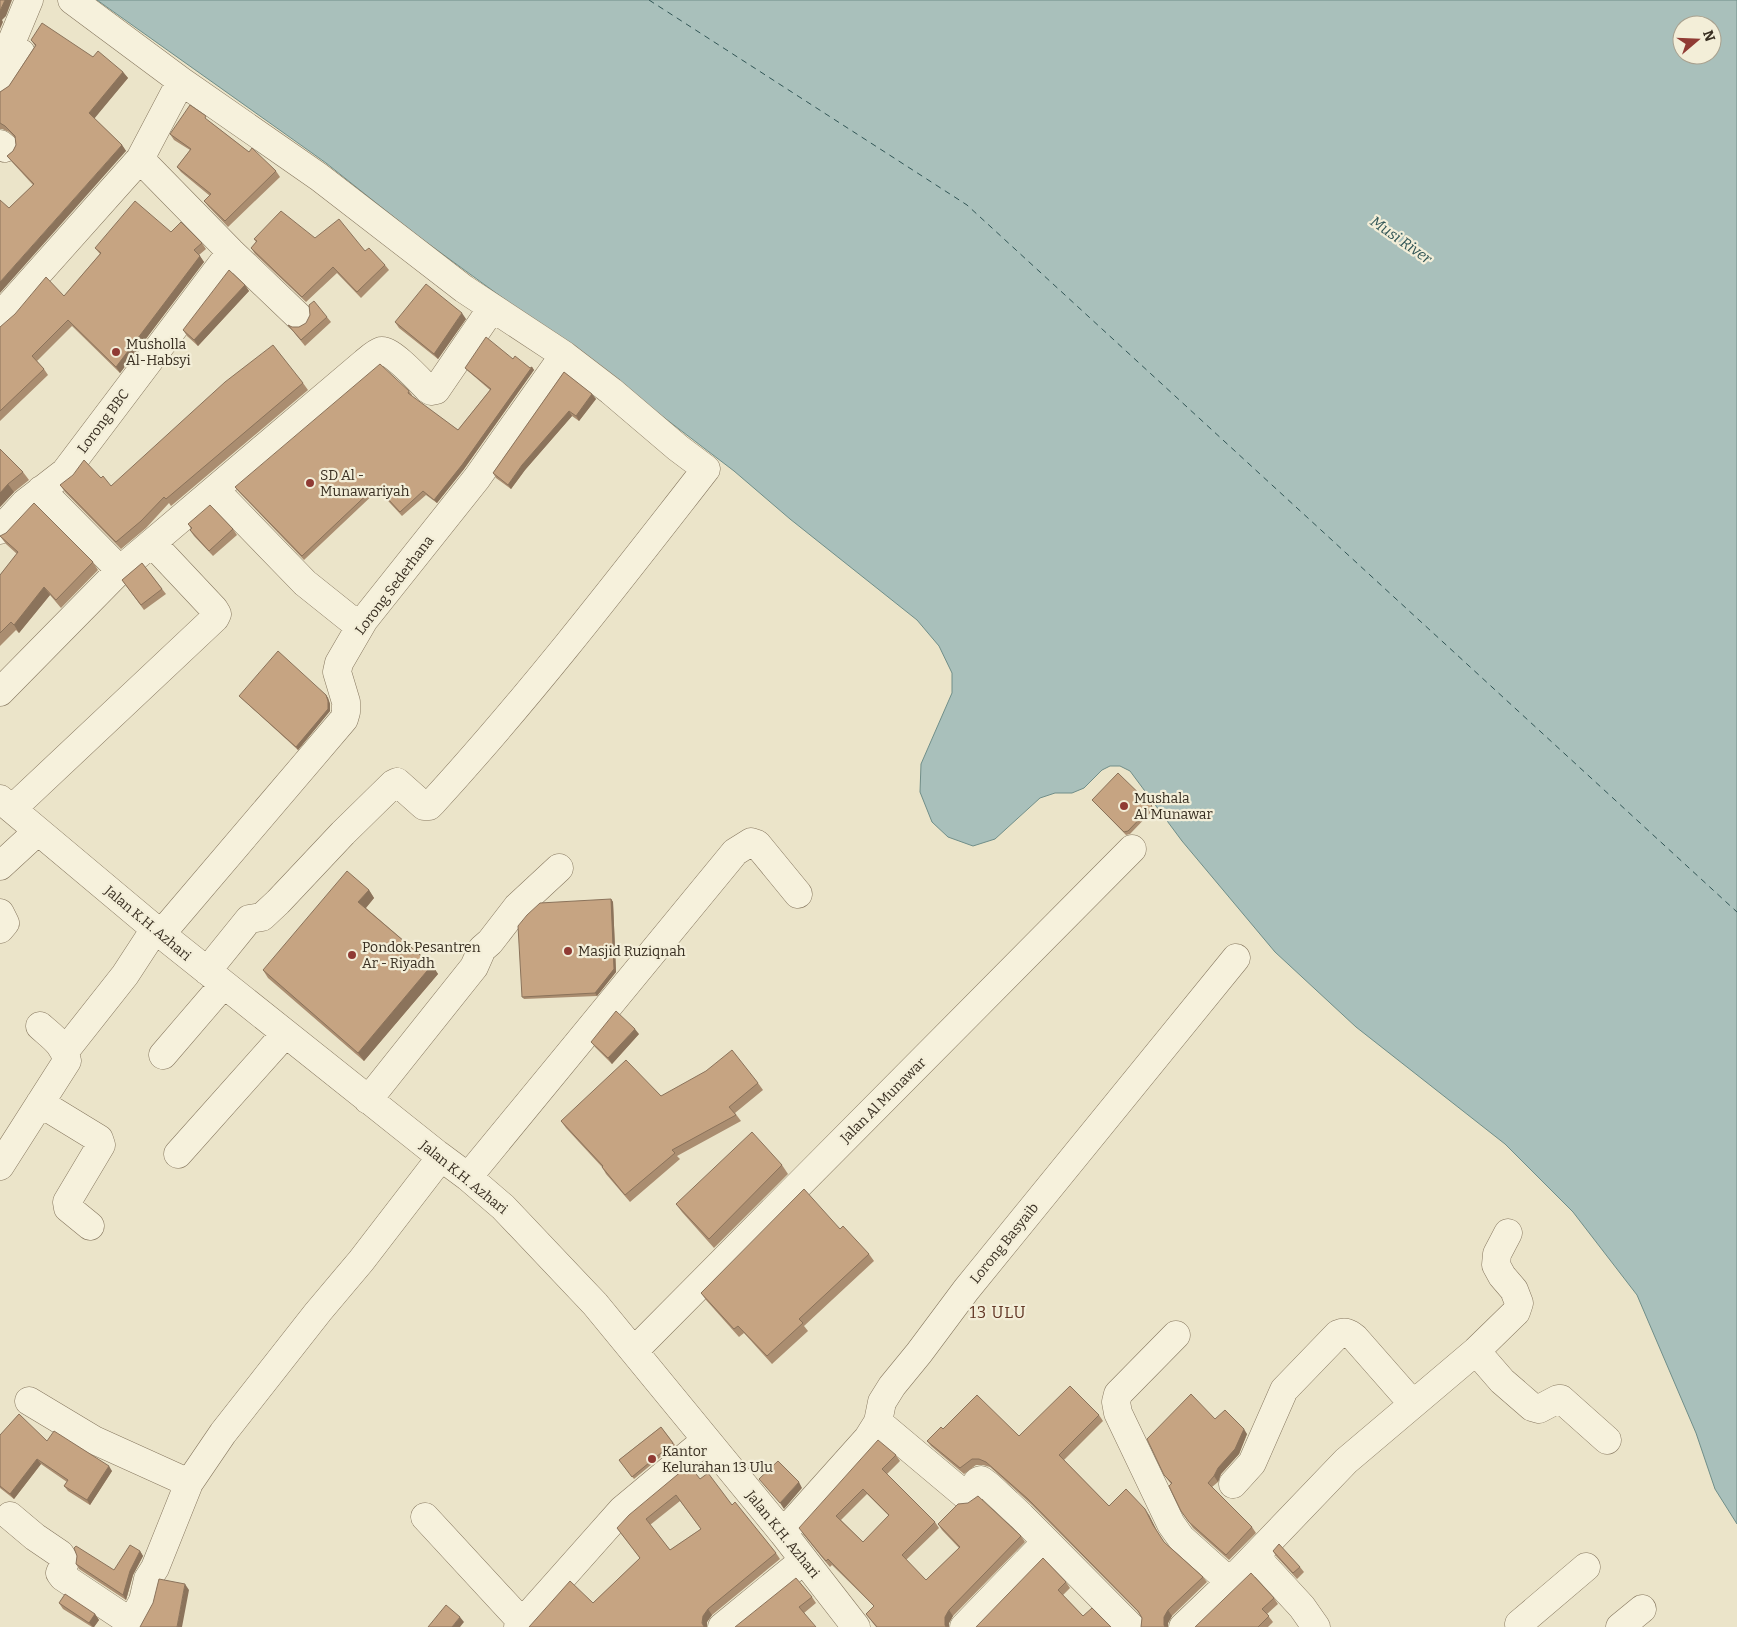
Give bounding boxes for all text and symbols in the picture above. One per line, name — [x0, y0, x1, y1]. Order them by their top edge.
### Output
north arrow — [1672, 15, 1722, 65]
text: N — [1699, 28, 1719, 44]
water label: Musi River — [1367, 212, 1436, 268]
place label: Musholla Al-Habsyi — [126, 336, 191, 369]
marker: Musholla Al-Habsyi — [110, 346, 122, 358]
street label: Lorong BBC — [74, 386, 133, 457]
place label: SD Al - Munawariyah — [320, 467, 410, 500]
marker: SD Al - Munawariyah — [304, 477, 316, 489]
street label: Lorong Sederhana — [352, 532, 437, 638]
place label: Mushala Al Munawar — [1134, 790, 1213, 823]
marker: Mushala Al Munawar — [1118, 800, 1130, 812]
street label: Jalan K.H. Azhari — [100, 882, 194, 964]
place label: Pondok Pesantren Ar - Riyadh — [362, 939, 481, 972]
place label: Masjid Ruziqnah — [578, 943, 686, 960]
marker: Masjid Ruziqnah — [562, 945, 574, 957]
marker: Pondok Pesantren Ar - Riyadh — [346, 949, 358, 961]
street label: Jalan Al Munawar — [836, 1054, 930, 1147]
street label: Jalan K.H. Azhari — [416, 1136, 511, 1218]
street label: Lorong Basyaib — [967, 1200, 1042, 1287]
district label: 13 ULU — [970, 1303, 1026, 1322]
place label: Kantor Kelurahan 13 Ulu — [662, 1443, 773, 1476]
marker: Kantor Kelurahan 13 Ulu — [646, 1453, 658, 1465]
street label: Jalan K.H. Azhari — [742, 1486, 823, 1581]

